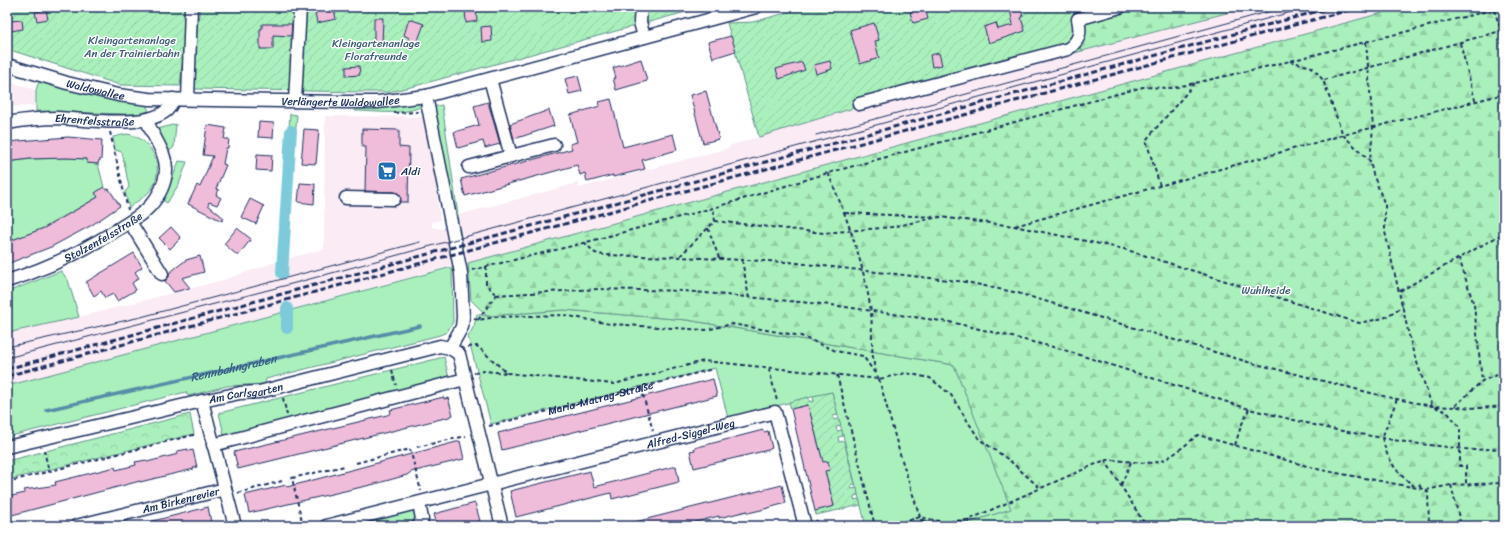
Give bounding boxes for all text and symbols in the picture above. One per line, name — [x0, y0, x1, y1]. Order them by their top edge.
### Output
park label: Kleingartenanlage An der Trainierbahn — [83, 31, 180, 63]
park label: Kleingartenanlage Florafreunde — [332, 34, 420, 66]
street label: Waldowallee — [64, 74, 126, 106]
street label: Verlängerte Waldowallee — [281, 90, 401, 112]
street label: Ehrenfelsstraße — [55, 109, 136, 132]
supermarket icon: Aldi — [376, 160, 398, 182]
place label: Aldi — [400, 162, 421, 181]
street label: Stolzenfelsstraße — [61, 207, 147, 268]
park label: Wuhlheide — [1241, 281, 1291, 300]
water label: Rennbahngraben — [188, 347, 280, 388]
street label: Maria-Matray-Straße — [546, 375, 656, 421]
street label: Am Carlsgarten — [206, 377, 285, 410]
street label: Alfred-Siggel-Weg — [643, 413, 737, 455]
street label: Am Birkenrevier — [140, 481, 223, 519]

